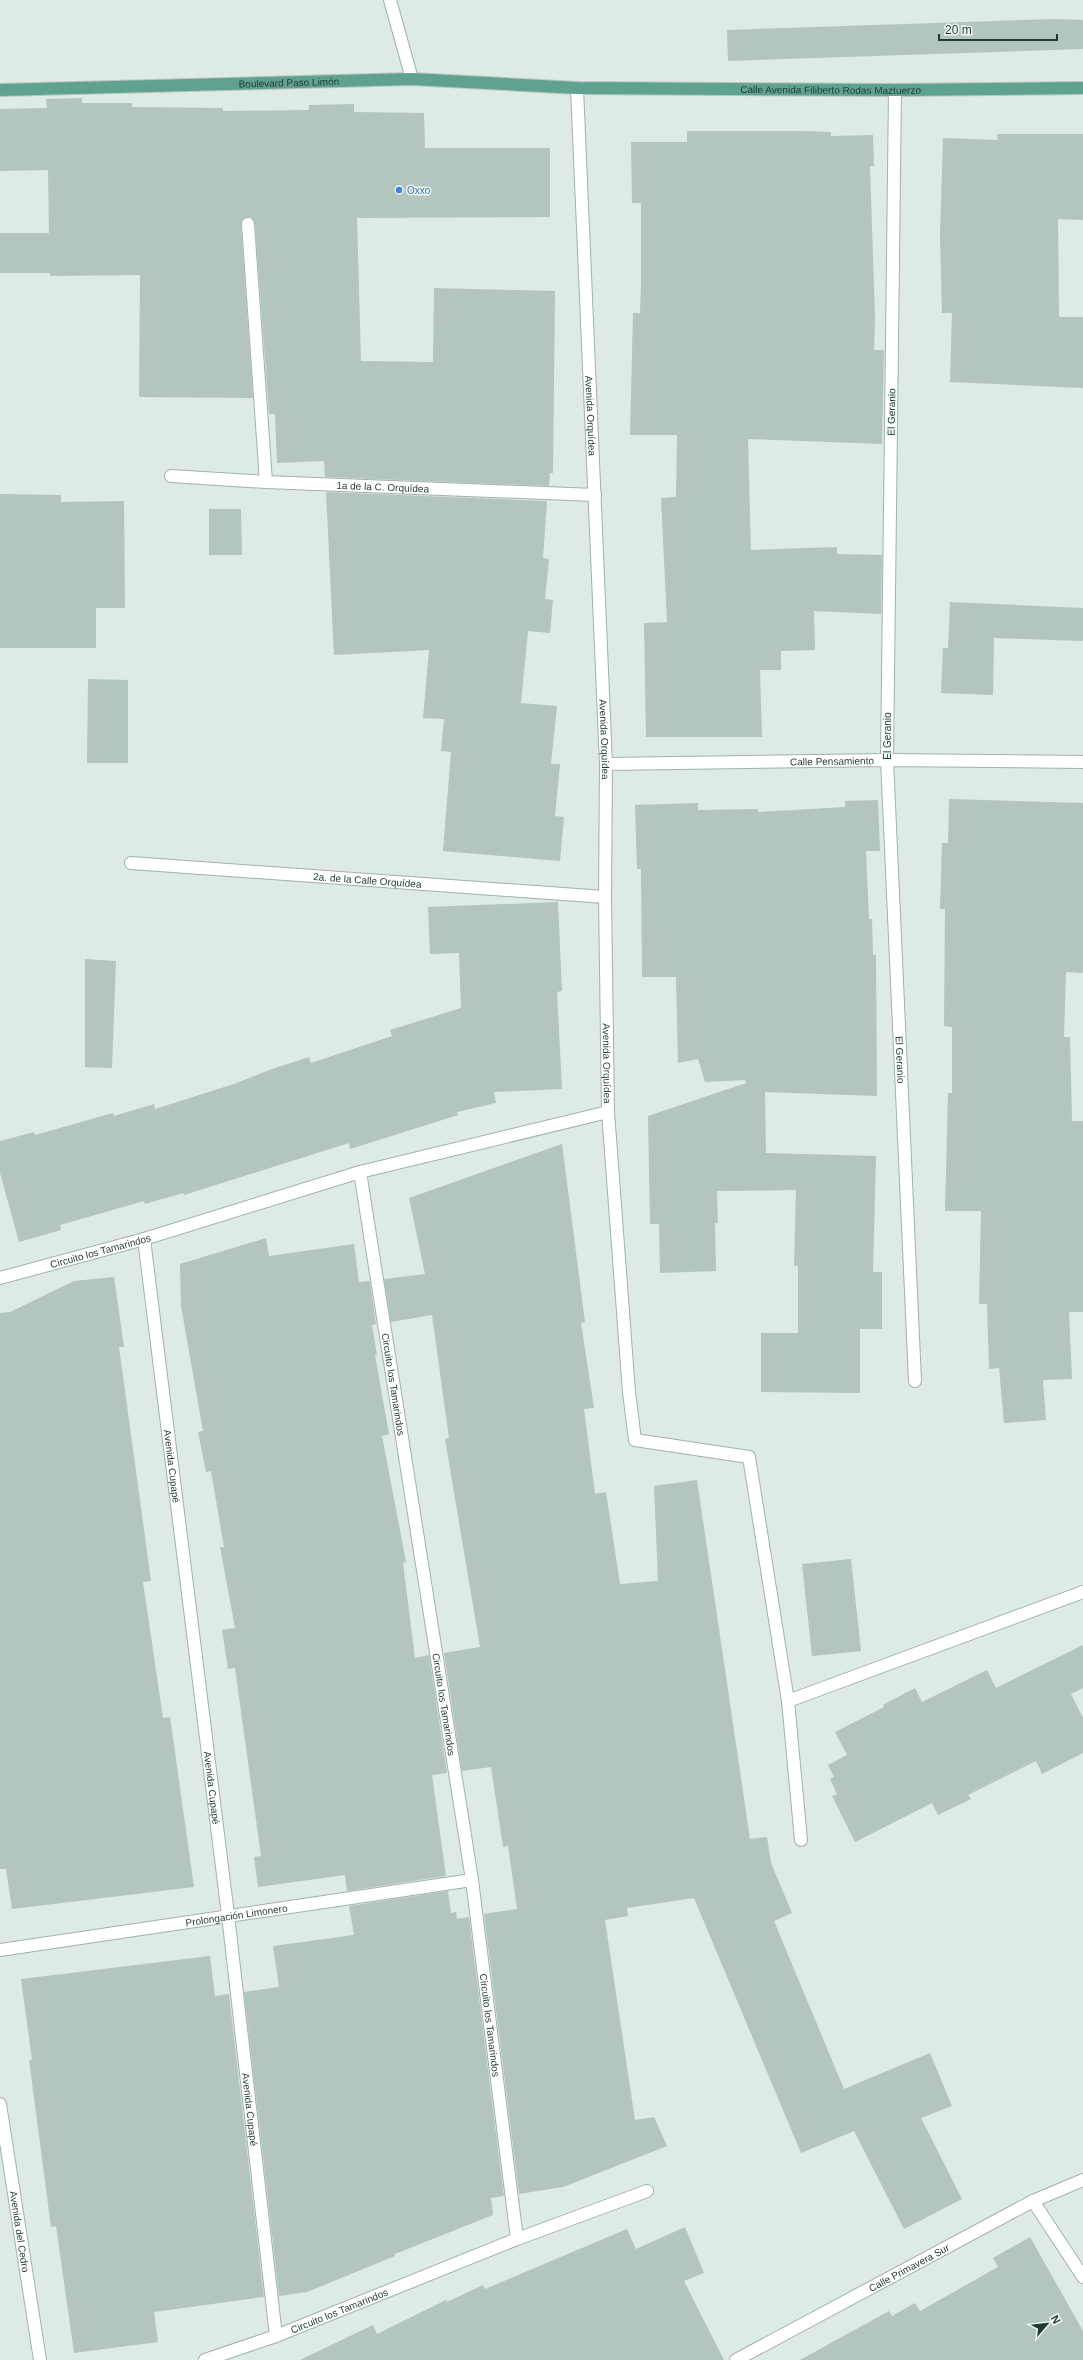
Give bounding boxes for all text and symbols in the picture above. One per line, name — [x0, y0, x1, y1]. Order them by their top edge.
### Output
scale bar — [939, 16, 1057, 42]
text: 20 m — [945, 23, 972, 37]
street label: Boulevard Paso Limón — [238, 76, 339, 90]
street label: Calle Avenida Filiberto Rodas Maztuerzo — [740, 84, 921, 96]
marker: Oxxo — [394, 185, 404, 195]
place label: Oxxo — [407, 185, 431, 196]
street label: Avenida Orquídea — [583, 375, 598, 457]
street label: El Geranio — [886, 388, 897, 436]
street label: 1a de la C. Orquídea — [336, 480, 430, 494]
street label: Avenida Orquídea — [597, 699, 611, 780]
street label: El Geranio — [882, 712, 893, 760]
street label: Calle Pensamiento — [790, 755, 875, 767]
street label: 2a. de la Calle Orquídea — [313, 871, 422, 890]
street label: Avenida Orquídea — [601, 1023, 613, 1104]
street label: El Geranio — [893, 1036, 907, 1084]
street label: Circuito los Tamarindos — [49, 1232, 152, 1270]
street label: Circuito los Tamarindos — [380, 1332, 407, 1437]
street label: Avenida Cupapé — [162, 1429, 182, 1504]
street label: Circuito los Tamarindos — [430, 1652, 457, 1757]
street label: Avenida Cupapé — [202, 1751, 222, 1826]
street label: Prolongación Limonero — [185, 1902, 289, 1928]
street label: Circuito los Tamarindos — [478, 1973, 502, 2077]
street label: Avenida Cupapé — [240, 2072, 259, 2147]
street label: Avenida del Cedro — [8, 2190, 31, 2273]
street label: Calle Primavera Sur — [867, 2242, 952, 2294]
street label: Circuito los Tamarindos — [289, 2287, 390, 2336]
north arrow — [1027, 2304, 1067, 2344]
text: N — [1049, 2313, 1063, 2326]

